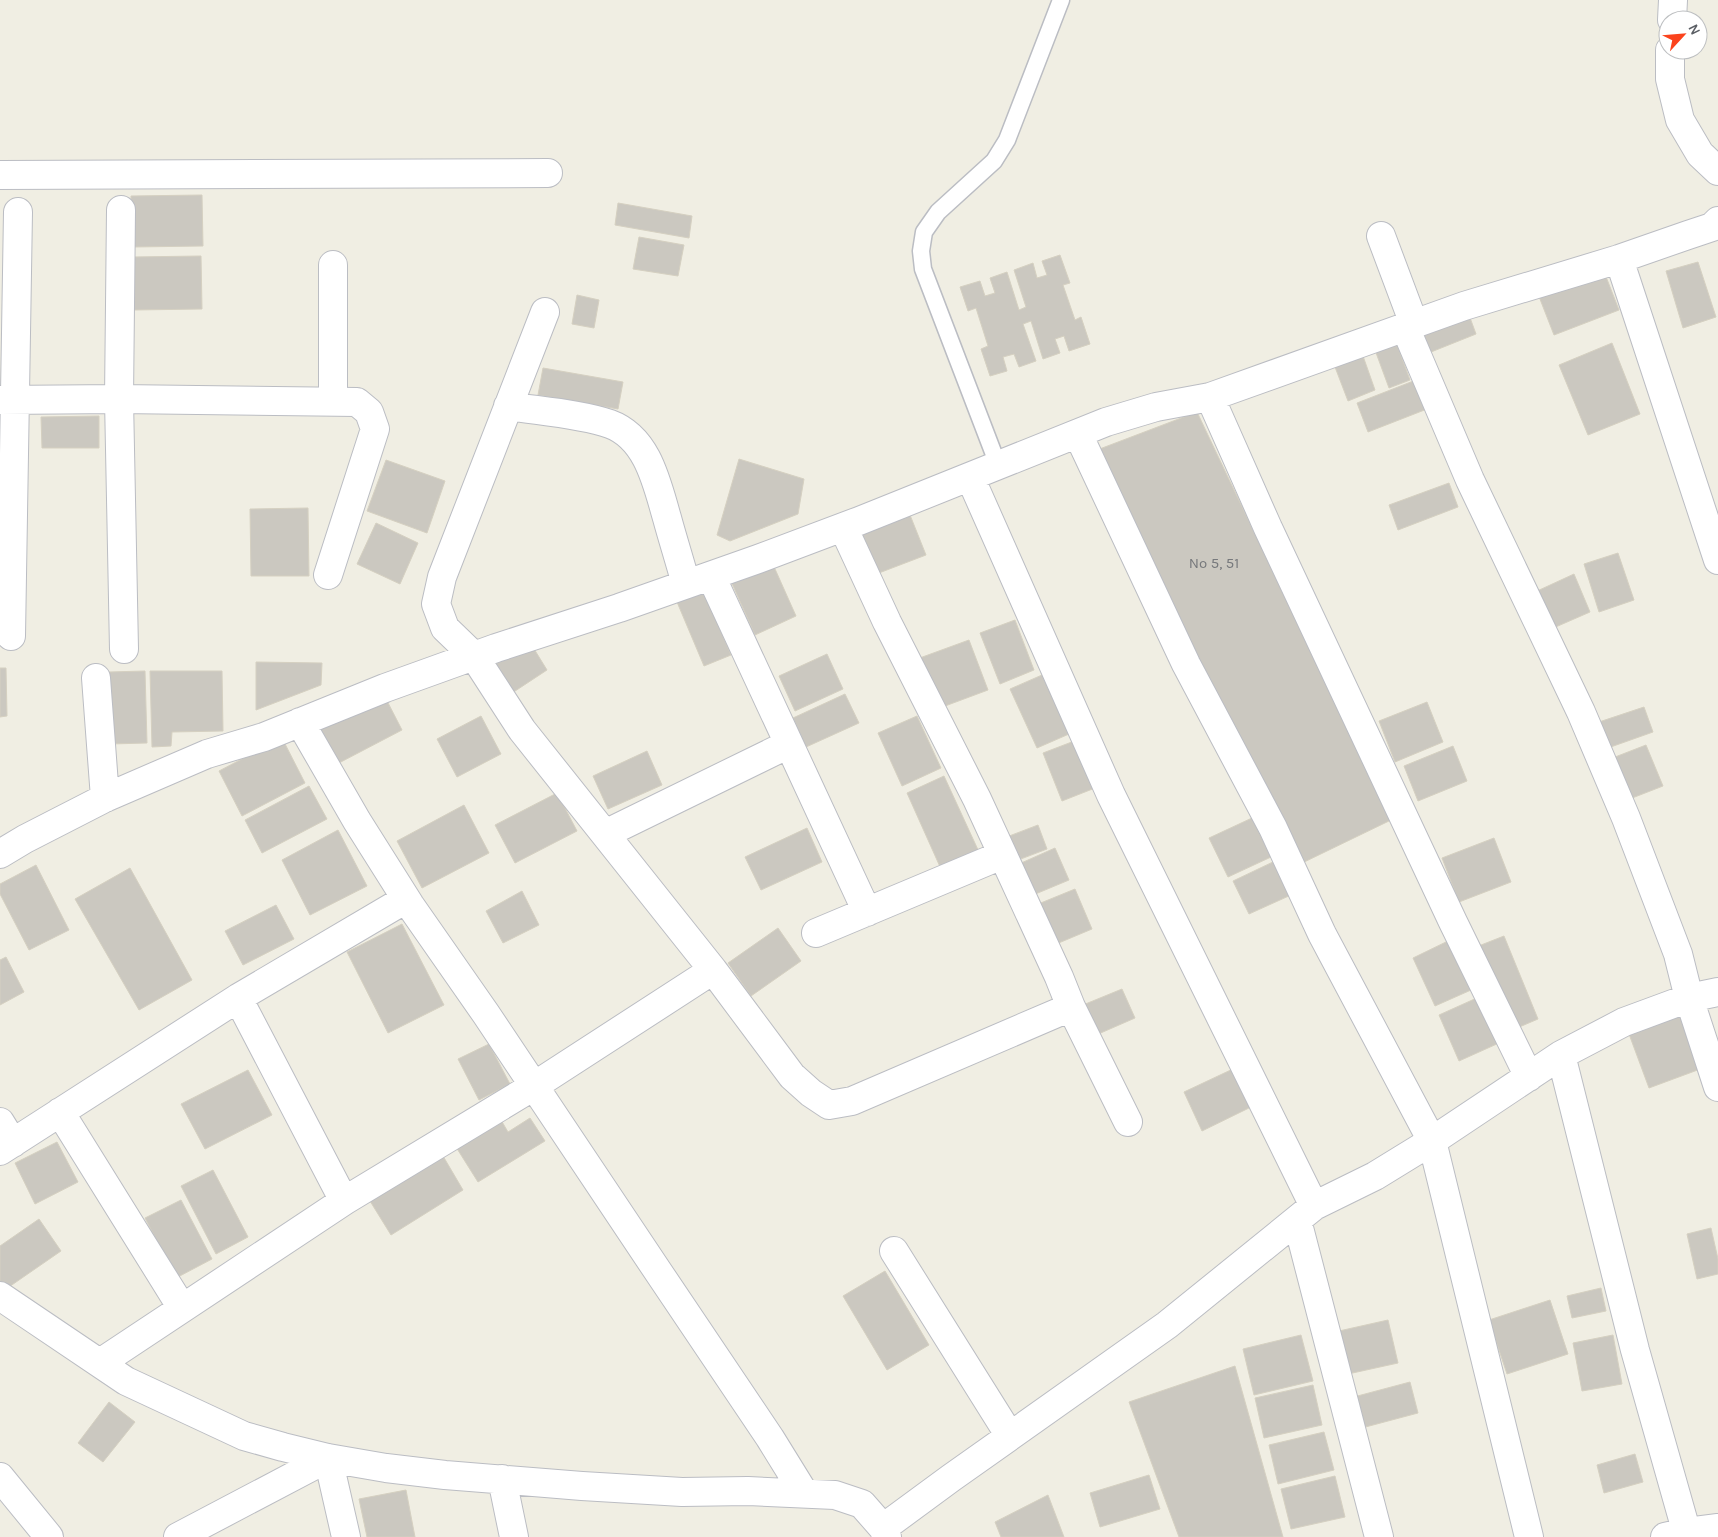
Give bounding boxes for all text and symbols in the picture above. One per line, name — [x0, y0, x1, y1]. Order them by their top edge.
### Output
north arrow — [1658, 10, 1708, 60]
text: N — [1684, 21, 1704, 38]
house number: No 5, 51 — [1189, 554, 1239, 572]

